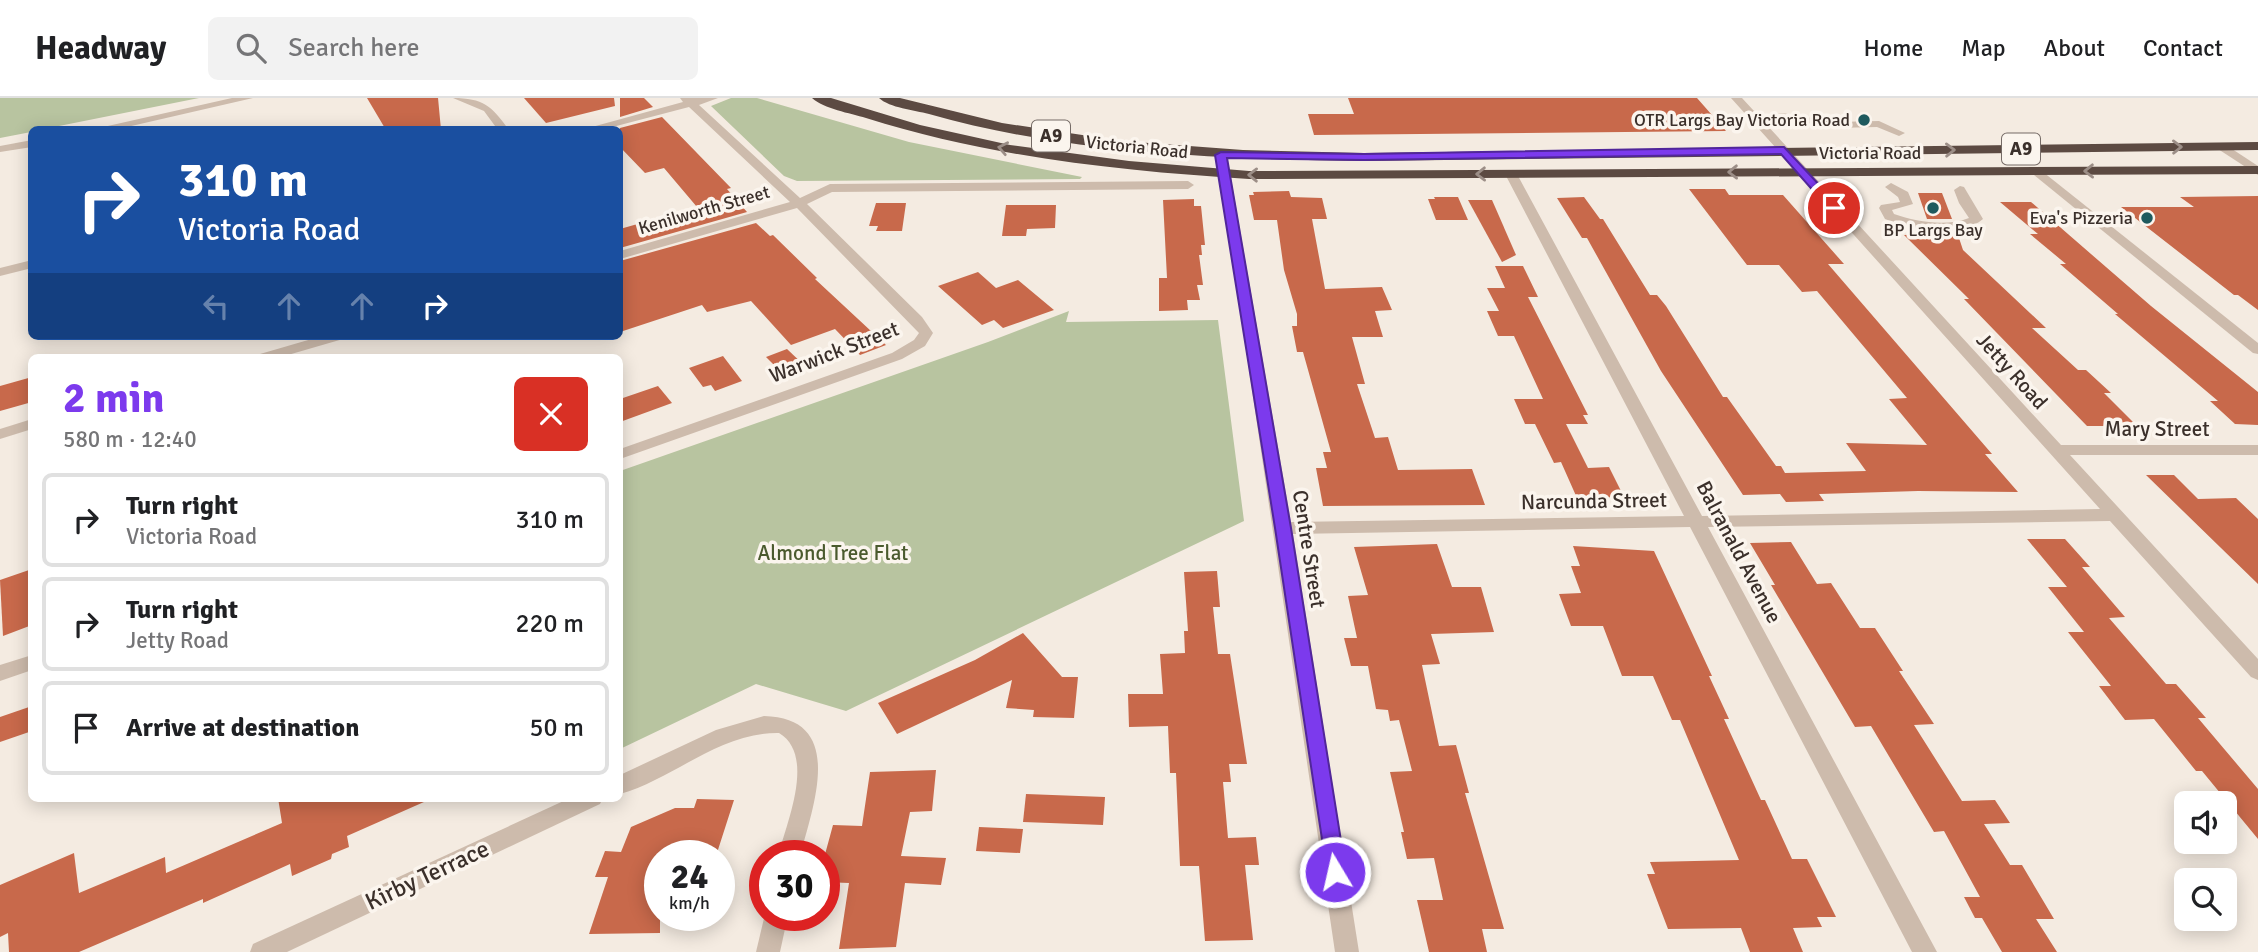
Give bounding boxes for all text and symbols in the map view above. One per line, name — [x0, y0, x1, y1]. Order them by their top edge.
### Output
search box — [208, 17, 698, 80]
text: Headway — [35, 28, 166, 69]
icon: search — [232, 29, 270, 67]
text: Search here — [288, 32, 419, 64]
text: Home — [1863, 33, 1923, 63]
text: Map — [1961, 33, 2006, 63]
text: About — [2044, 33, 2105, 63]
text: Contact — [2143, 33, 2223, 63]
place label: OTR Largs Bay Victoria Road — [1634, 109, 1850, 131]
marker: OTR Largs Bay Victoria Road — [1856, 112, 1872, 128]
road number: A9 — [1032, 120, 1070, 152]
street label: Victoria Road — [1085, 131, 1189, 163]
road number: A9 — [2002, 134, 2040, 164]
one-way arrow — [2173, 139, 2183, 155]
one-way arrow — [997, 141, 1009, 156]
street label: Victoria Road — [1819, 142, 1921, 164]
one-way arrow — [1945, 142, 1956, 157]
text: 310 m — [178, 150, 308, 210]
icon: right — [63, 154, 154, 245]
one-way arrow — [2084, 163, 2094, 179]
one-way arrow — [1727, 164, 1738, 180]
one-way arrow — [1248, 167, 1258, 183]
one-way arrow — [1475, 167, 1486, 182]
pin — [1804, 178, 1864, 238]
street label: Kenilworth Street — [636, 181, 772, 239]
icon: arrive — [1815, 189, 1853, 227]
marker: BP Largs Bay — [1925, 200, 1941, 216]
place label: Eva's Pizzeria — [2029, 207, 2133, 229]
text: Victoria Road — [178, 210, 360, 249]
marker: Eva's Pizzeria — [2139, 210, 2155, 226]
place label: BP Largs Bay — [1883, 219, 1983, 241]
icon: left — [197, 287, 235, 325]
icon: ahead — [270, 287, 308, 325]
icon: ahead — [343, 287, 381, 325]
icon: right — [416, 287, 454, 325]
street label: Warwick Street — [765, 315, 903, 389]
street label: Jetty Road — [1971, 327, 2053, 415]
text: 2 min — [63, 373, 164, 424]
button: close — [514, 377, 588, 451]
street label: Mary Street — [2104, 416, 2210, 442]
text: 580 m · 12:40 — [63, 425, 197, 454]
street label: Balranald Avenue — [1691, 476, 1787, 628]
street label: Narcunda Street — [1521, 487, 1667, 515]
street label: Centre Street — [1287, 488, 1331, 610]
text: Turn right — [126, 490, 238, 522]
icon: right — [67, 501, 105, 539]
text: 310 m — [515, 504, 584, 536]
text: Victoria Road — [126, 522, 257, 551]
park label: Almond Tree Flat — [758, 540, 908, 566]
text: Turn right — [126, 594, 238, 626]
icon: right — [67, 605, 105, 643]
text: 220 m — [515, 608, 584, 640]
text: Jetty Road — [126, 626, 229, 655]
icon: arrive — [67, 709, 105, 747]
text: Arrive at destination — [126, 712, 359, 744]
text: 50 m — [529, 712, 584, 744]
map controls — [2174, 791, 2237, 931]
button: sound — [2174, 791, 2237, 854]
street label: Kirby Terrace — [360, 833, 494, 917]
position arrow — [1298, 835, 1372, 909]
speed limit sign: 30 — [749, 840, 840, 931]
text: 24 — [671, 855, 708, 898]
button: search — [2174, 868, 2237, 931]
text: km/h — [669, 892, 710, 914]

